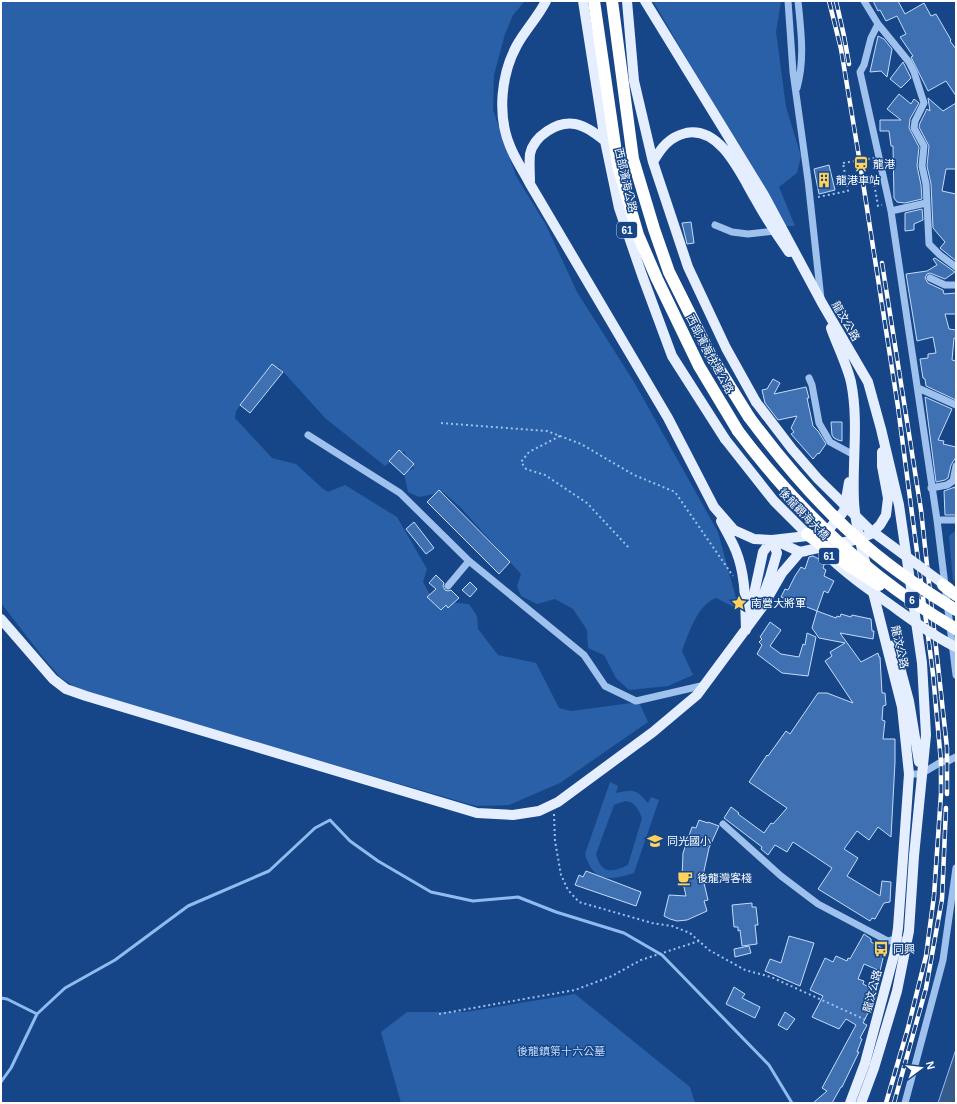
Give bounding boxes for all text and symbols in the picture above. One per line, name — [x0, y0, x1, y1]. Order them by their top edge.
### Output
street label: 西部濱海公路 — [613, 146, 639, 214]
station icon: 龍港 — [852, 155, 870, 173]
place label: 龍港 — [873, 158, 895, 170]
building icon: 龍港車站 — [815, 171, 833, 189]
place label: 龍港車站 — [836, 174, 880, 186]
road number: 61 — [617, 222, 637, 238]
street label: 龍汶公路 — [830, 299, 862, 343]
street label: 西部濱海快速公路 — [684, 312, 736, 396]
street label: 後龍觀海大橋 — [777, 486, 831, 542]
road number: 61 — [819, 548, 839, 564]
road number: 6 — [905, 592, 919, 608]
place icon: 南營大將軍 — [730, 594, 748, 612]
place label: 南營大將軍 — [751, 597, 806, 609]
street label: 龍汶公路 — [889, 624, 911, 670]
school or university icon: 同光國小 — [646, 832, 664, 850]
place label: 同光國小 — [667, 835, 711, 847]
cafe icon: 後龍灣客棧 — [676, 869, 694, 887]
place label: 後龍灣客棧 — [697, 872, 752, 884]
bus stop icon: 同興 — [872, 940, 890, 958]
place label: 同興 — [893, 943, 915, 955]
street label: 龍汶公路 — [861, 968, 883, 1014]
park label: 後龍鎮第十六公墓 — [517, 1045, 605, 1057]
north arrow — [901, 1048, 941, 1088]
text: N — [924, 1060, 937, 1071]

